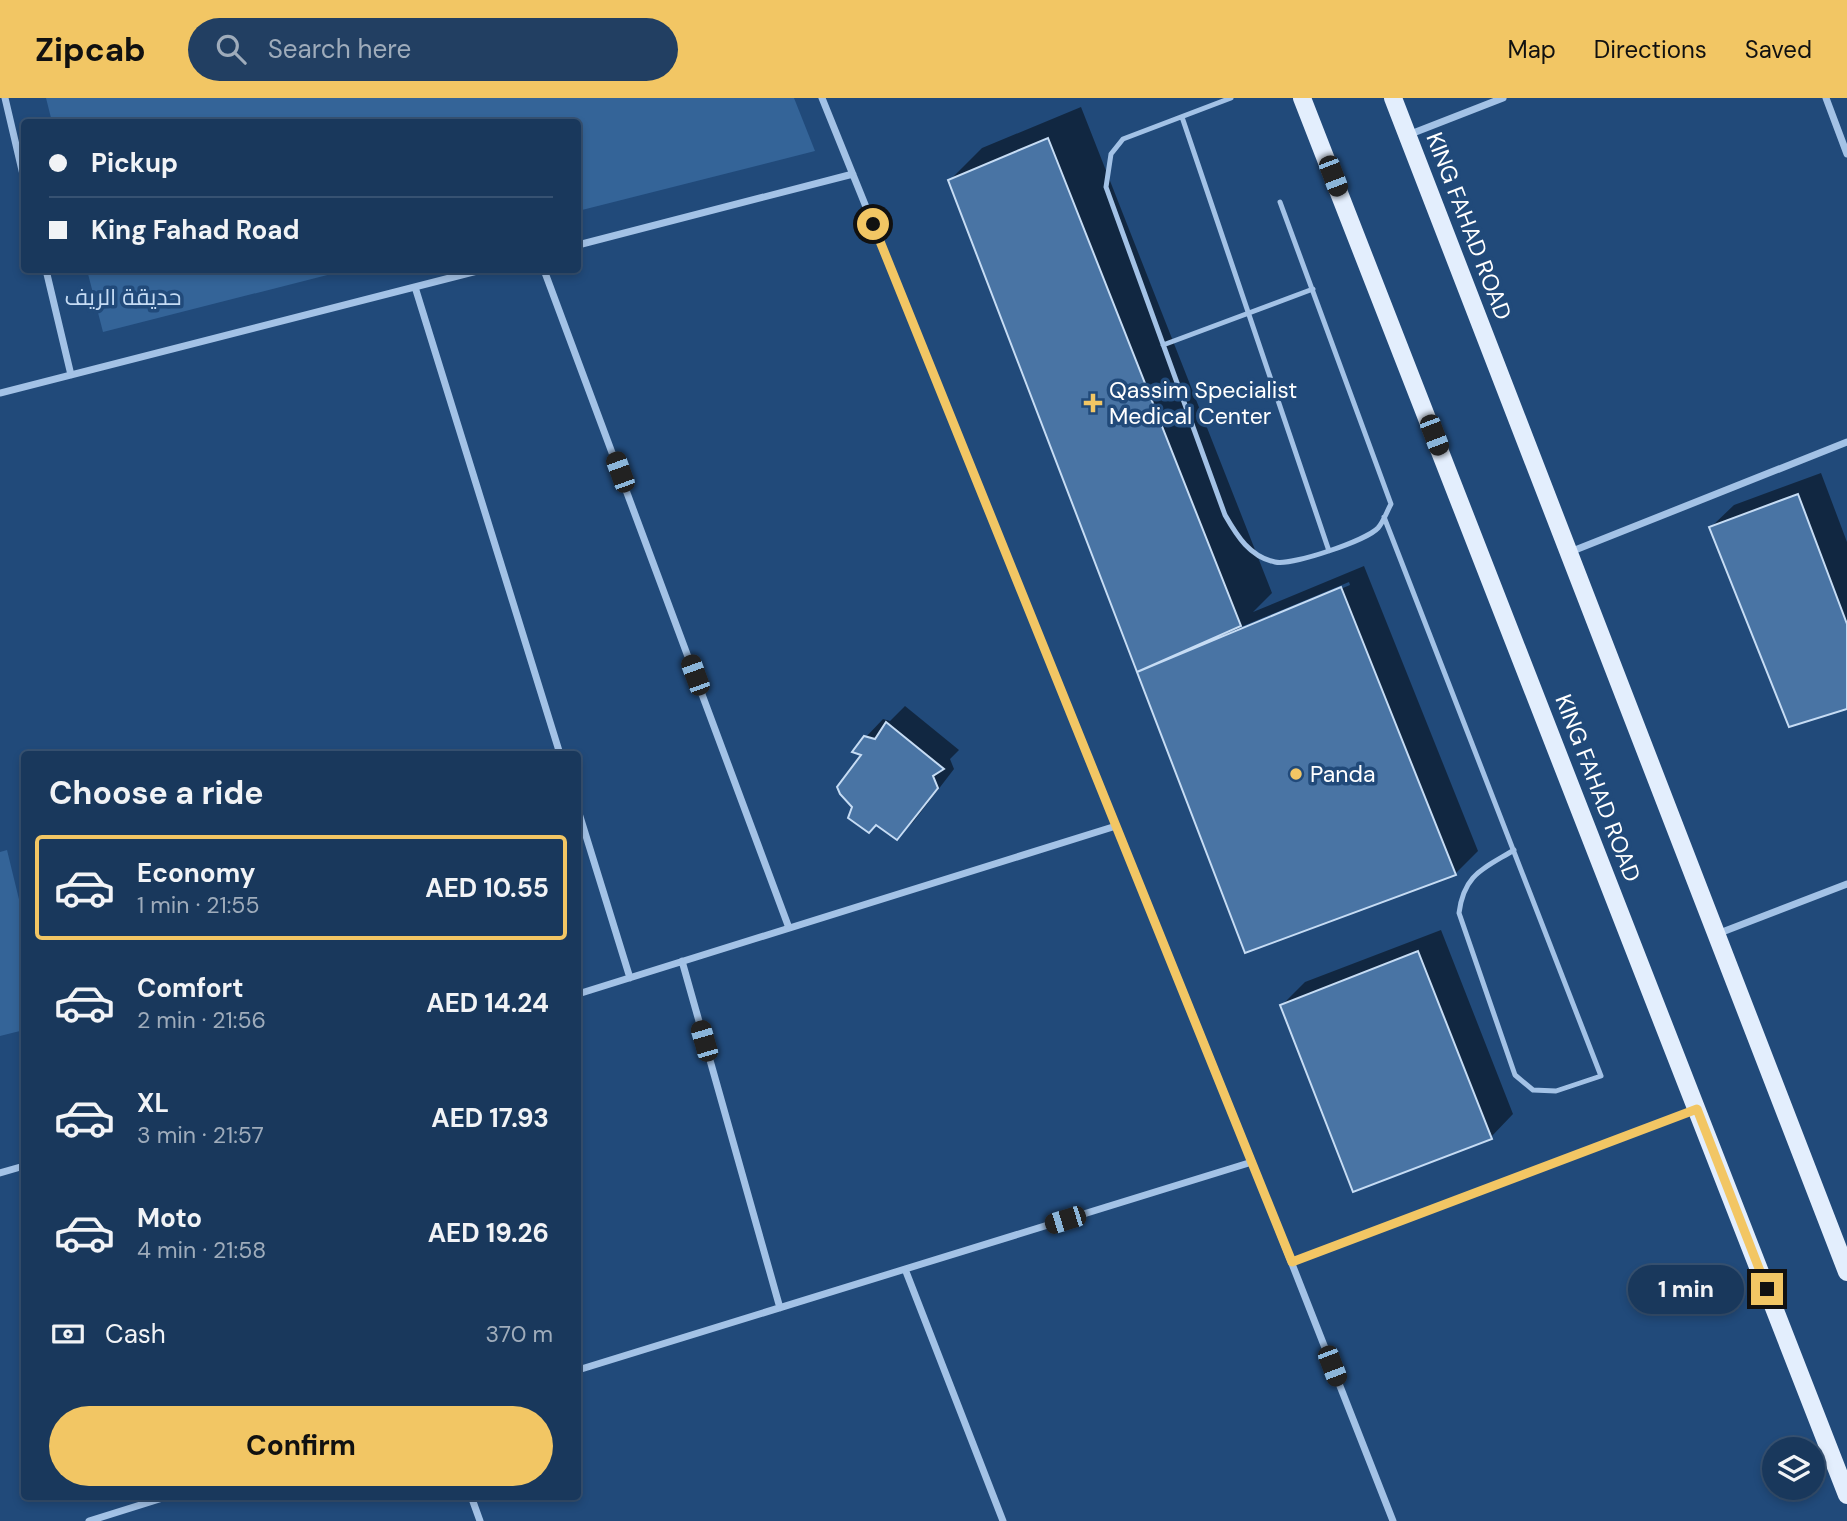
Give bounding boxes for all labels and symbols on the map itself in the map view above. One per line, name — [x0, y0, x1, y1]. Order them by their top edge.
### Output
street label: KING FAHAD ROAD — [1419, 128, 1519, 324]
car — [1316, 153, 1351, 199]
route start — [857, 208, 889, 240]
park label: حديقة الريف — [65, 282, 181, 312]
place label: Qassim Specialist Medical Center — [1109, 375, 1297, 431]
marker: Qassim Specialist Medical Center — [1083, 393, 1103, 413]
car — [1417, 412, 1452, 458]
car — [603, 449, 638, 495]
car — [678, 652, 713, 698]
street label: KING FAHAD ROAD — [1548, 690, 1648, 886]
place label: Panda — [1310, 759, 1375, 789]
marker: Panda — [1288, 766, 1304, 782]
car — [689, 1018, 720, 1064]
car — [1042, 1204, 1089, 1236]
callout: 1 min — [1627, 1264, 1742, 1314]
route end — [1751, 1273, 1783, 1305]
car — [1315, 1343, 1350, 1389]

